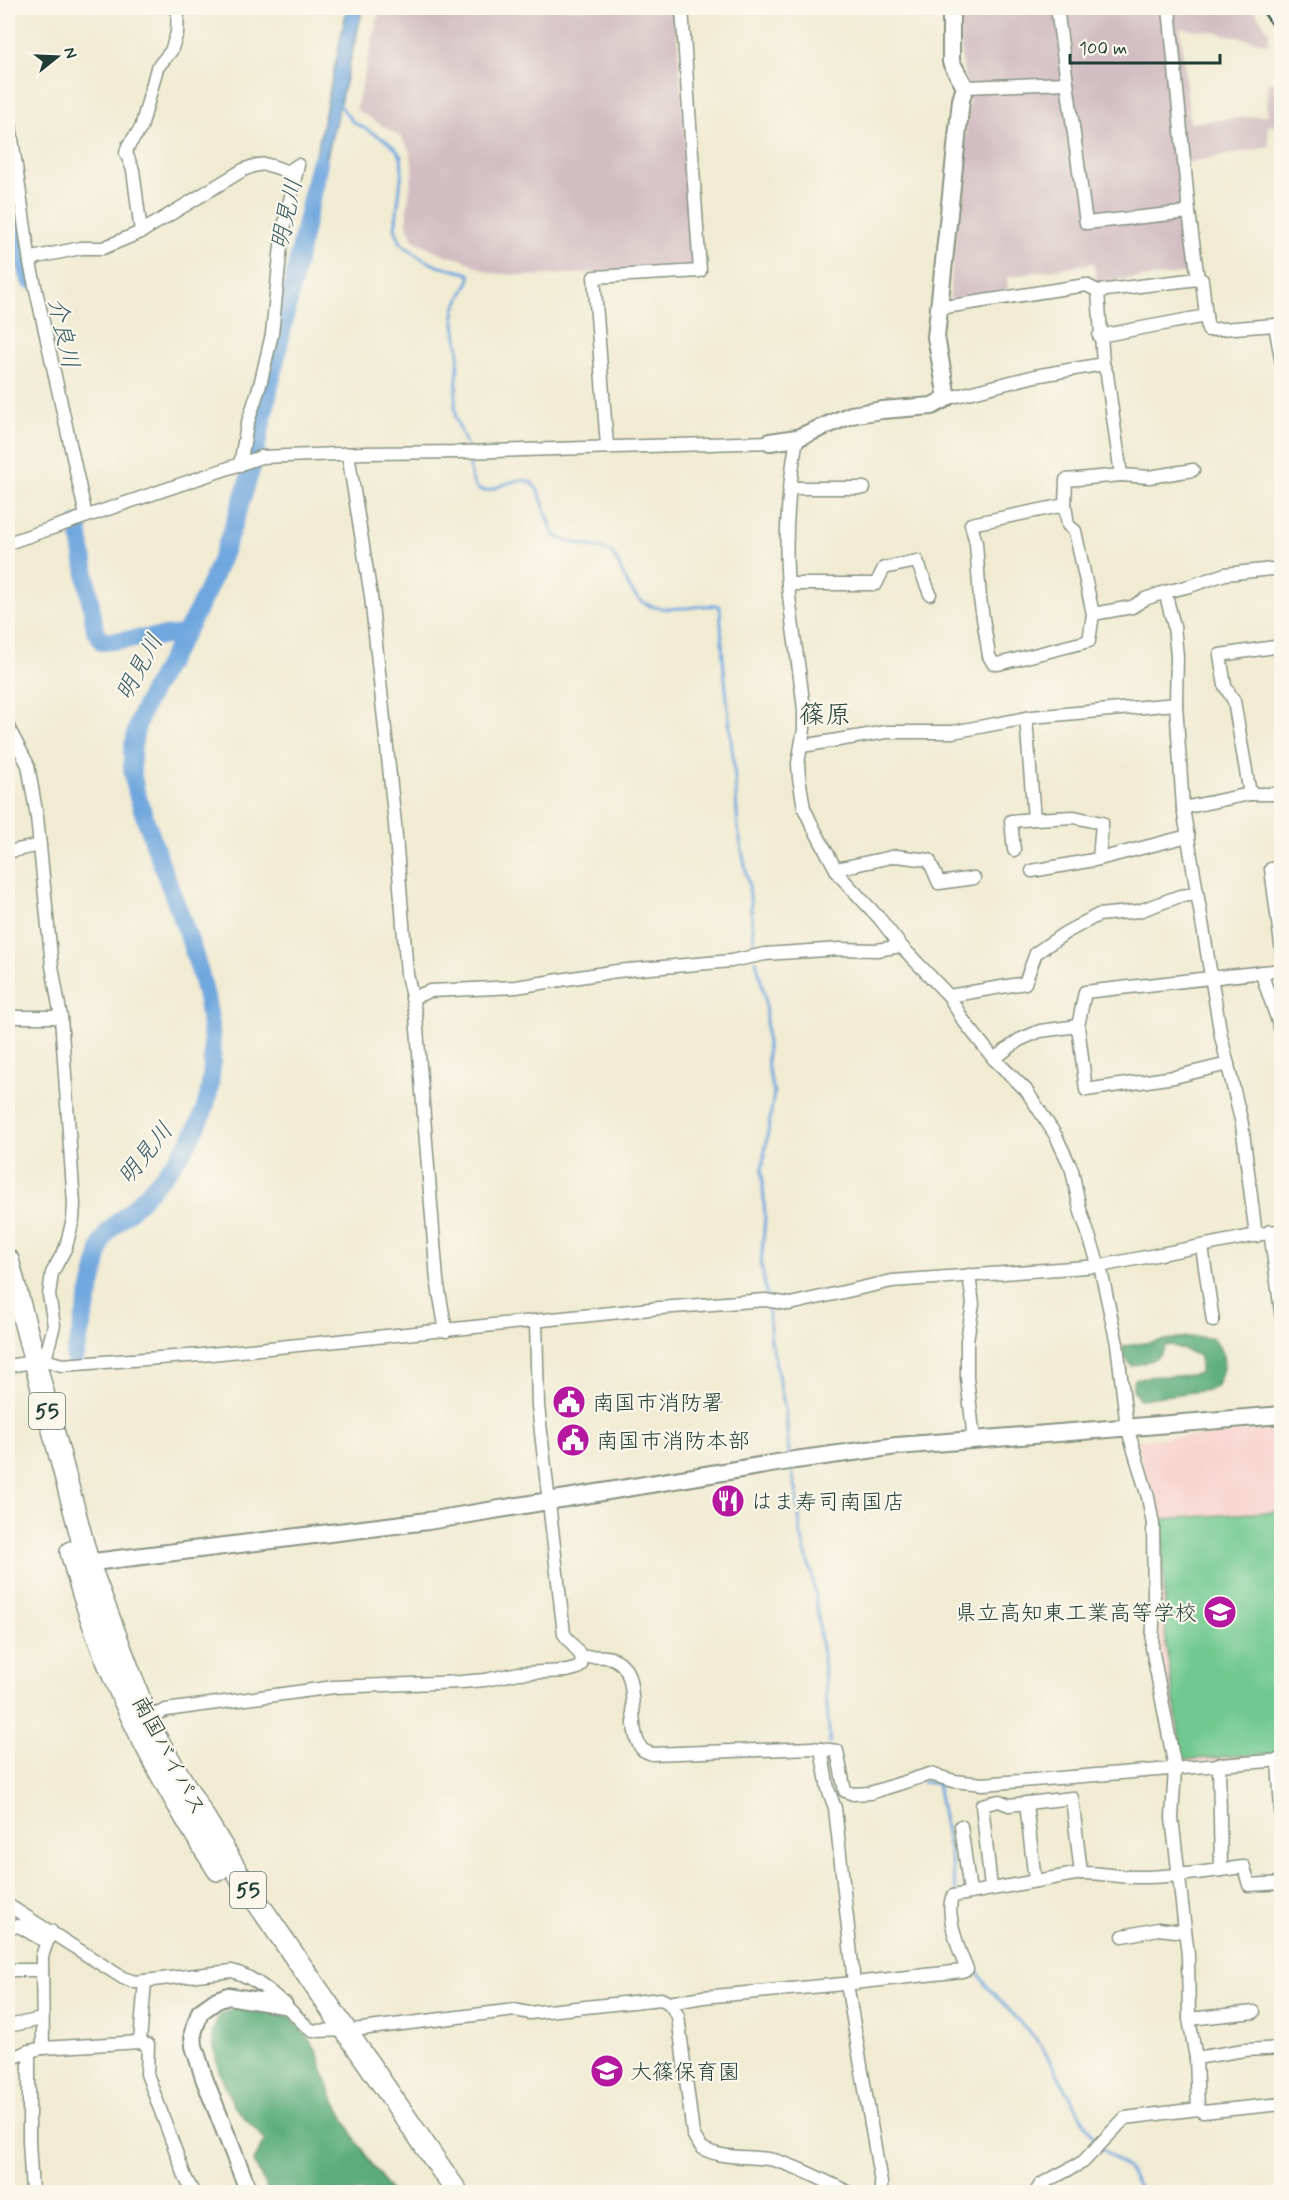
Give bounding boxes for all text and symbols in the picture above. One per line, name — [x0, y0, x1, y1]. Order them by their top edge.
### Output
north arrow — [27, 27, 87, 87]
scale bar — [1070, 27, 1220, 65]
text: 100 m — [1079, 37, 1127, 61]
text: N — [58, 45, 81, 61]
water label: 明見川 — [264, 176, 311, 253]
water label: 介良川 — [40, 295, 85, 372]
water label: 明見川 — [109, 629, 171, 707]
district label: 篠原 — [799, 699, 851, 733]
water label: 明見川 — [111, 1116, 181, 1192]
public building icon: 南国市消防署 — [551, 1384, 587, 1420]
place label: 南国市消防署 — [592, 1390, 724, 1418]
road number: 55 — [29, 1393, 65, 1429]
public building icon: 南国市消防本部 — [555, 1422, 591, 1458]
place label: 南国市消防本部 — [596, 1428, 750, 1456]
restaurant icon: はま寿司南国店 — [710, 1483, 746, 1519]
place label: はま寿司南国店 — [751, 1489, 905, 1517]
school or university icon: 県立高知東工業高等学校 — [1202, 1594, 1238, 1630]
place label: 県立高知東工業高等学校 — [955, 1600, 1197, 1628]
street label: 南国バイパス — [125, 1691, 211, 1821]
road number: 55 — [230, 1872, 266, 1908]
school or university icon: 大篠保育園 — [589, 2053, 625, 2089]
place label: 大篠保育園 — [630, 2059, 740, 2087]

